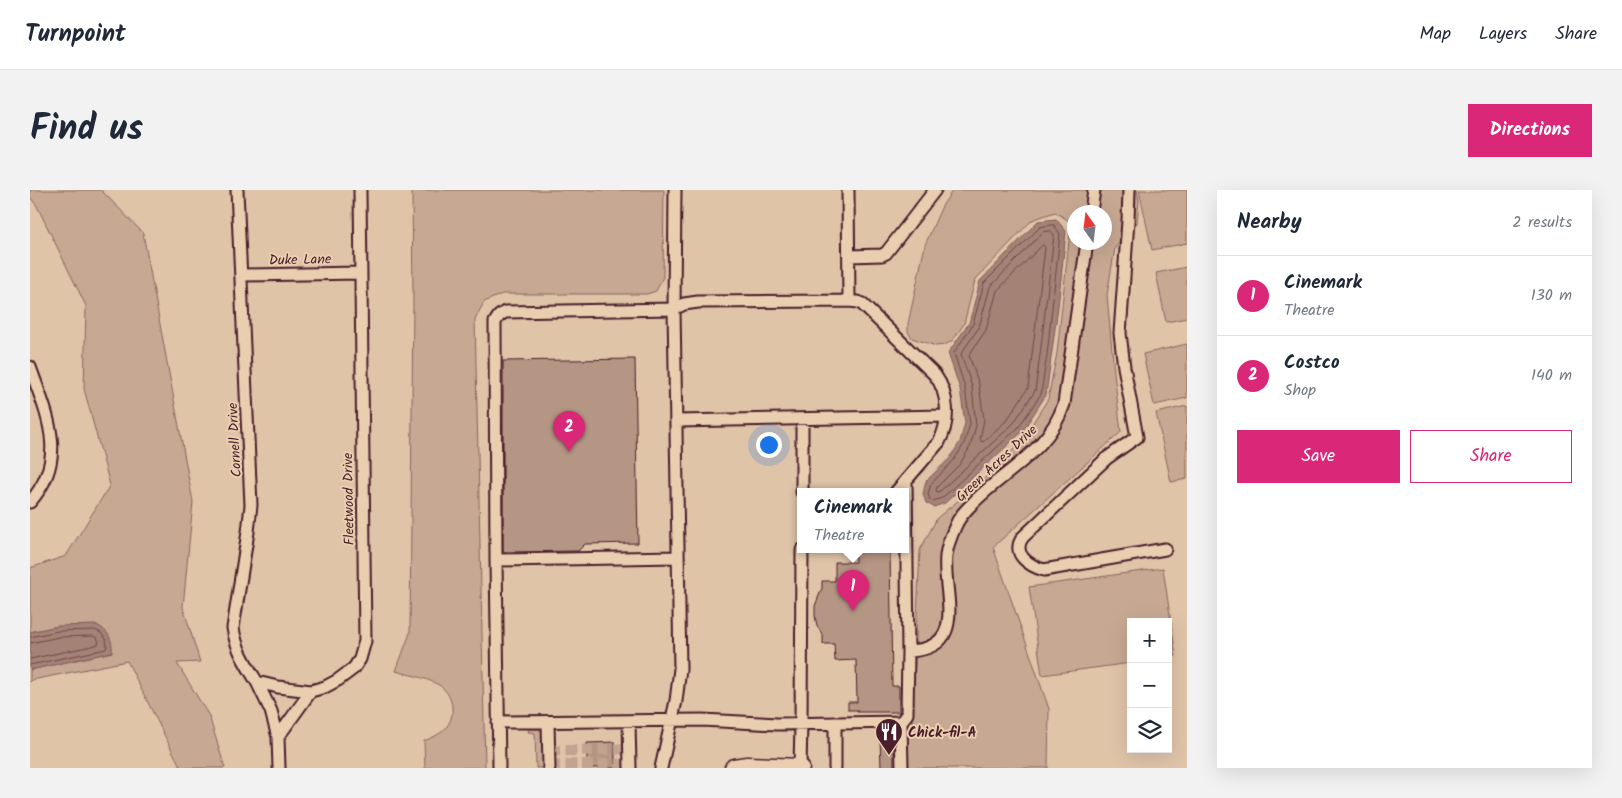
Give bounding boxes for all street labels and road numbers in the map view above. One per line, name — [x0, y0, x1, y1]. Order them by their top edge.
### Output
street label: Duke Lane — [269, 248, 332, 272]
street label: Cornell Drive — [222, 401, 248, 478]
street label: Green Acres Drive — [951, 419, 1043, 508]
street label: Fleetwood Drive — [337, 452, 361, 546]

